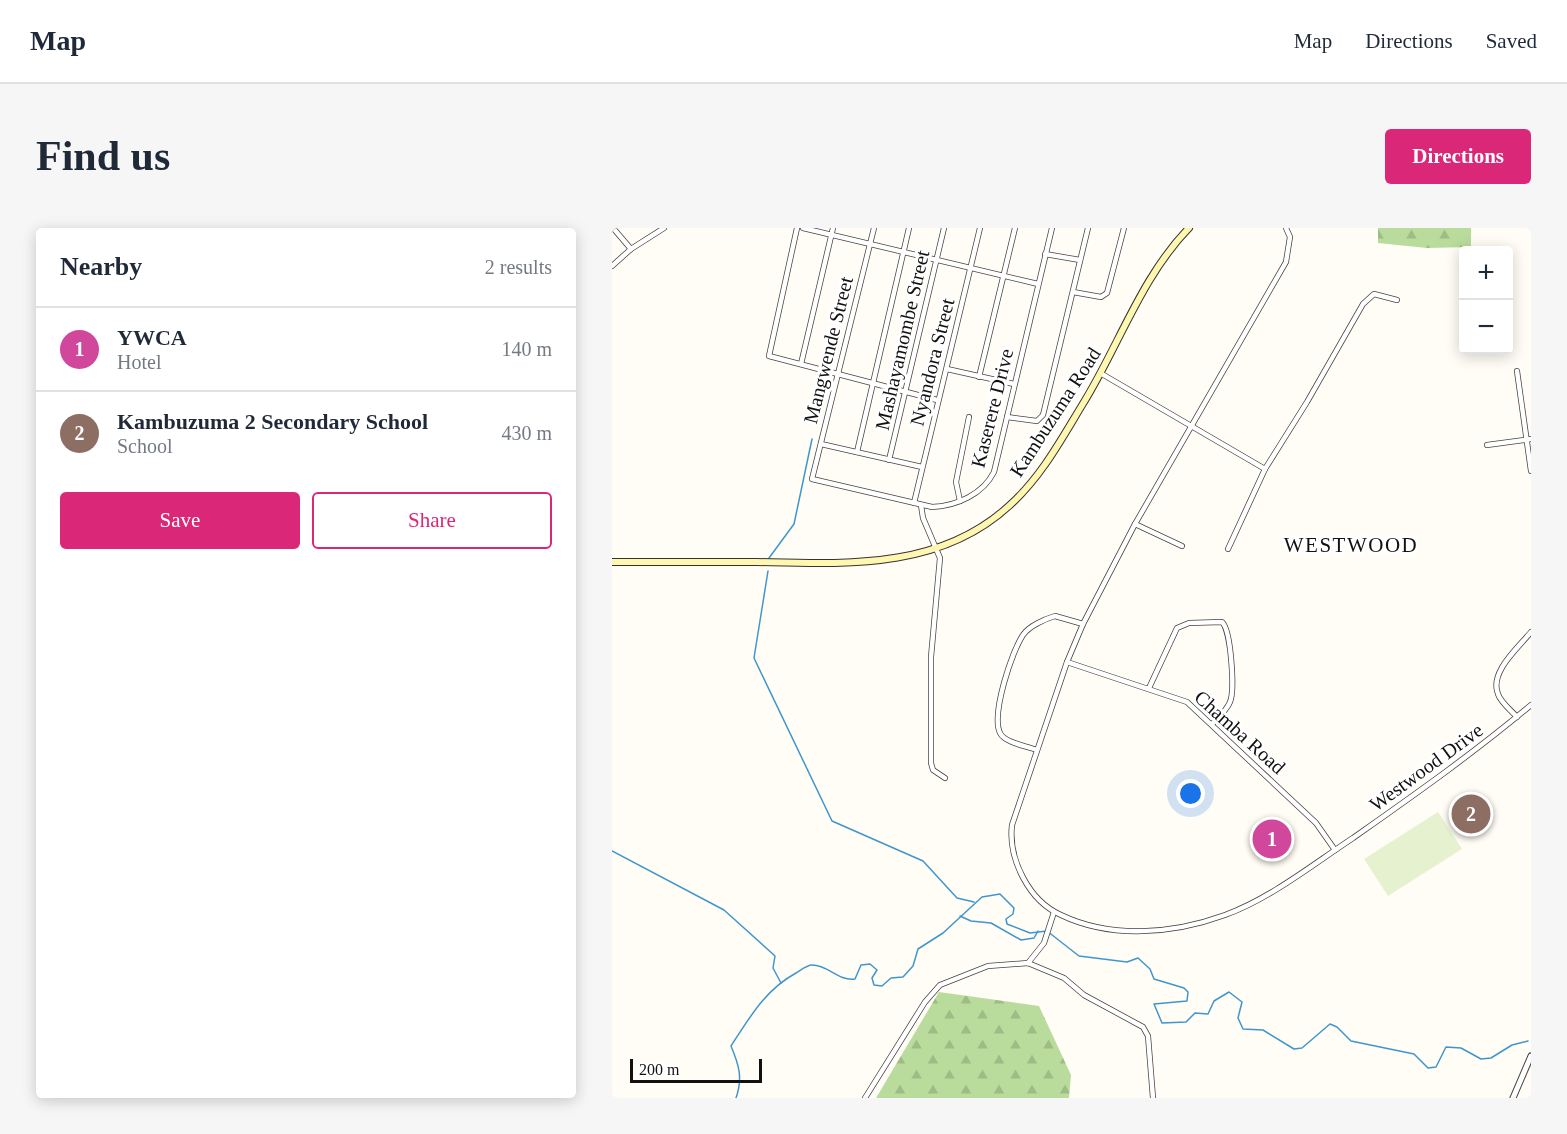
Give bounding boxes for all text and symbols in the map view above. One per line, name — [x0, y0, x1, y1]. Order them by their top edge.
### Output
text: Map — [30, 25, 86, 56]
text: Map — [1294, 29, 1332, 53]
text: Directions — [1365, 29, 1453, 53]
text: Saved — [1486, 29, 1537, 53]
button: Directions — [1385, 129, 1531, 184]
text: Find us — [36, 133, 170, 179]
map controls — [1459, 246, 1513, 354]
button: + — [1459, 246, 1513, 300]
street label: Mashayamombe Street — [871, 248, 934, 432]
text: Nearby — [60, 252, 142, 281]
text: 2 results — [485, 256, 552, 278]
street label: Mangwende Street — [799, 274, 858, 426]
street label: Nyandora Street — [906, 296, 960, 428]
button: − — [1459, 300, 1513, 354]
text: YWCA — [117, 325, 187, 350]
text: 1 — [75, 338, 85, 360]
text: 140 m — [501, 338, 552, 360]
street label: Kambuzuma Road — [1005, 343, 1105, 481]
street label: Kaserere Drive — [967, 346, 1017, 470]
text: Hotel — [117, 351, 161, 373]
text: Kambuzuma 2 Secondary School — [117, 409, 428, 434]
text: 2 — [75, 422, 85, 444]
text: 430 m — [501, 422, 552, 444]
text: School — [117, 435, 173, 457]
button: Save — [60, 492, 300, 549]
button: Share — [312, 492, 552, 549]
district label: WESTWOOD — [1284, 533, 1418, 557]
street label: Chamba Road — [1190, 686, 1290, 778]
street label: Westwood Drive — [1365, 719, 1487, 815]
your location — [1176, 779, 1205, 808]
pin: 2 — [1452, 792, 1490, 836]
pin: 1 — [1252, 816, 1292, 862]
scale bar — [630, 1056, 762, 1084]
text: 200 m — [639, 1061, 679, 1078]

